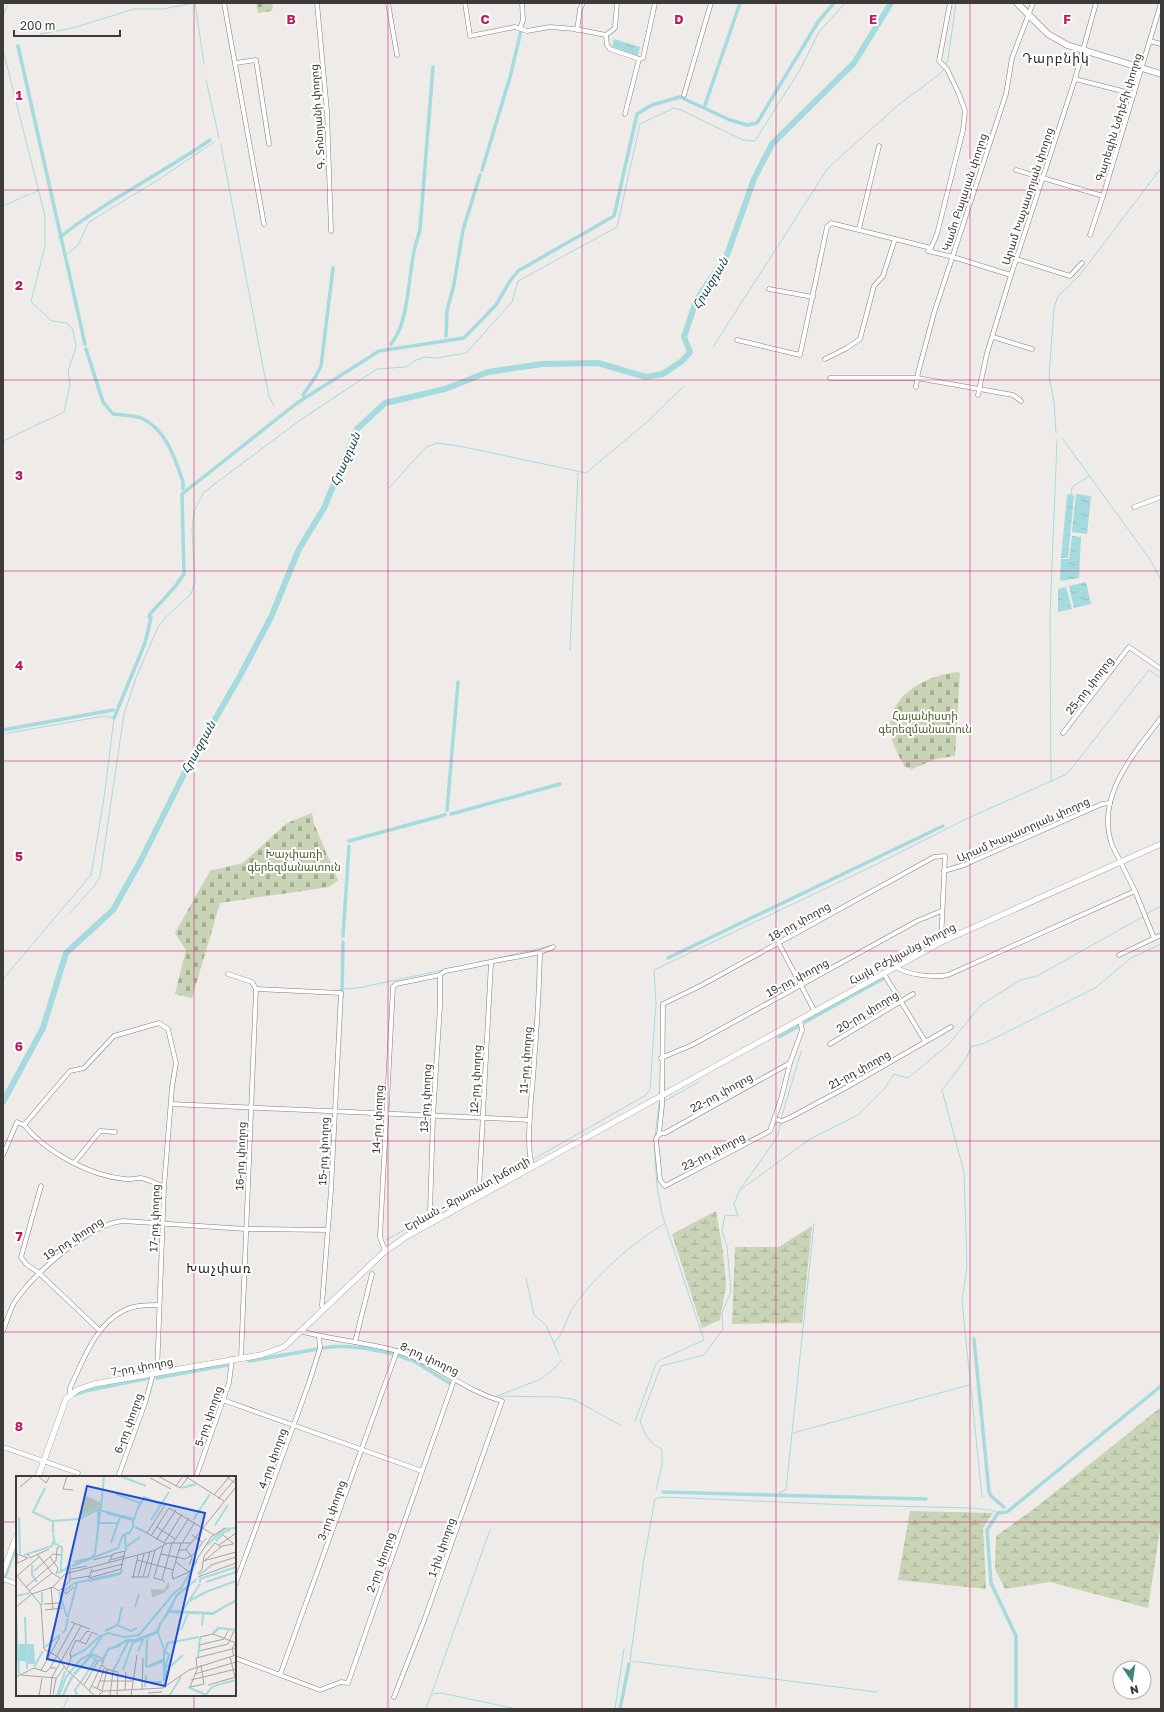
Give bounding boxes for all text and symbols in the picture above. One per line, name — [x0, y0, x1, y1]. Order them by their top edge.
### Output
text: B — [286, 11, 296, 27]
text: C — [480, 11, 490, 27]
text: D — [674, 11, 684, 27]
text: E — [869, 11, 877, 27]
text: F — [1063, 11, 1071, 27]
scale bar — [14, 12, 120, 38]
text: 200 m — [20, 18, 55, 33]
district label: Դարբնիկ — [1022, 50, 1090, 66]
street label: Գարեգին Նժդեհի փողոց — [1092, 51, 1145, 183]
street label: Գ. Տոնոյանի փողոց — [307, 64, 328, 170]
text: 1 — [16, 87, 23, 103]
street label: Արամ Խաչատրյան փողոց — [999, 126, 1056, 267]
street label: Կամո Բալայան փողոց — [939, 131, 990, 253]
water label: Հրազդան — [689, 254, 732, 311]
text: 2 — [15, 277, 23, 293]
water label: Հրազդան — [326, 429, 364, 488]
text: 3 — [15, 467, 23, 483]
street label: 25-րդ փողոց — [1062, 654, 1116, 717]
text: 4 — [15, 657, 23, 673]
park label: Հայանիստի գերեզմանատուն — [878, 709, 972, 736]
water label: Հրազդան — [178, 718, 219, 776]
street label: Արամ Խաչատրյան փողոց — [955, 794, 1092, 865]
park label: Խաչփառի գերեզմանատուն — [247, 847, 341, 874]
text: 5 — [15, 848, 23, 864]
street label: 18-րդ փողոց — [766, 899, 833, 944]
street label: Հայկ Բժշկյանց փողոց — [847, 919, 958, 988]
street label: 19-րդ փողոց — [764, 955, 831, 1000]
street label: 20-րդ փողոց — [834, 987, 901, 1035]
street label: 11-րդ փողոց — [516, 1026, 535, 1094]
text: 6 — [15, 1038, 23, 1054]
street label: 12-րդ փողոց — [467, 1044, 484, 1114]
street label: 21-րդ փողոց — [826, 1047, 893, 1092]
street label: 13-րդ փողոց — [417, 1063, 434, 1133]
street label: 22-րդ փողոց — [687, 1069, 755, 1115]
street label: 14-րդ փողոց — [369, 1084, 386, 1154]
street label: 15-րդ փողոց — [315, 1117, 332, 1186]
street label: 16-րդ փողոց — [232, 1121, 249, 1191]
street label: 23-րդ փողոց — [679, 1129, 747, 1173]
street label: Երևան - Ջրառատ խճուղի — [402, 1153, 532, 1234]
street label: 17-րդ փողոց — [146, 1184, 163, 1252]
street label: 19-րդ փողոց — [41, 1214, 106, 1263]
text: 7 — [15, 1228, 23, 1244]
district label: Խաչփառ — [186, 1260, 252, 1276]
street label: 8-րդ փողոց — [398, 1339, 462, 1378]
street label: 7-րդ փողոց — [110, 1354, 174, 1379]
street label: 5-րդ փողոց — [192, 1384, 225, 1448]
street label: 6-րդ փողոց — [111, 1391, 146, 1455]
text: 8 — [15, 1418, 23, 1434]
street label: 4-րդ փողոց — [255, 1426, 290, 1490]
inset map — [16, 1476, 236, 1696]
street label: 3-րդ փողոց — [314, 1478, 349, 1542]
street label: 1-ին փողոց — [425, 1516, 458, 1579]
street label: 2-րդ փողոց — [363, 1530, 398, 1594]
north arrow — [1112, 1660, 1152, 1700]
text: N — [1129, 1683, 1140, 1698]

